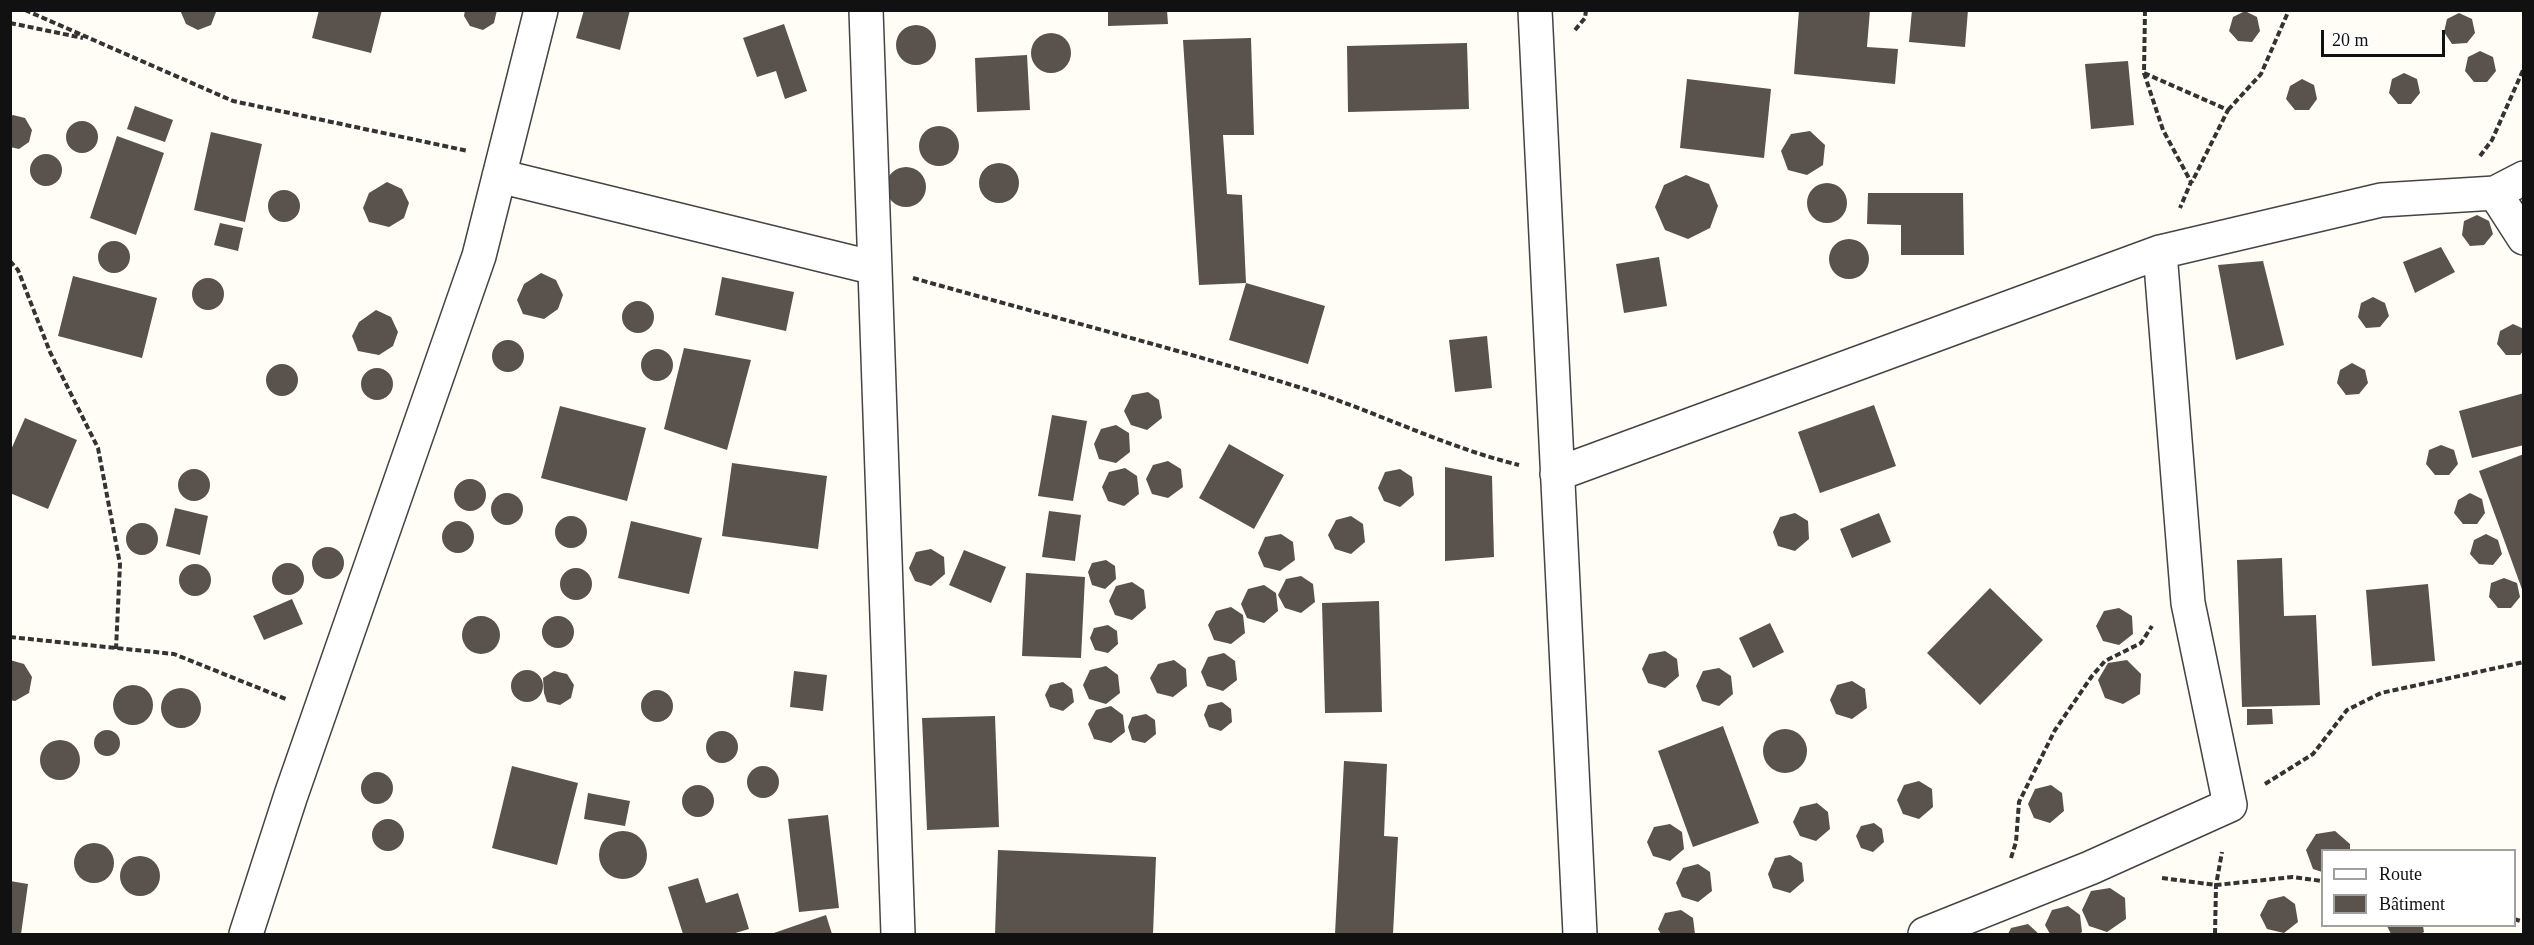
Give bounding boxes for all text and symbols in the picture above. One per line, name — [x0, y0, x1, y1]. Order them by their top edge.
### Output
scale bar — [2324, 18, 2448, 56]
text: 20 m — [2332, 30, 2369, 50]
legend — [2321, 849, 2516, 927]
text: Route — [2379, 864, 2422, 884]
text: Bâtiment — [2379, 894, 2445, 914]

